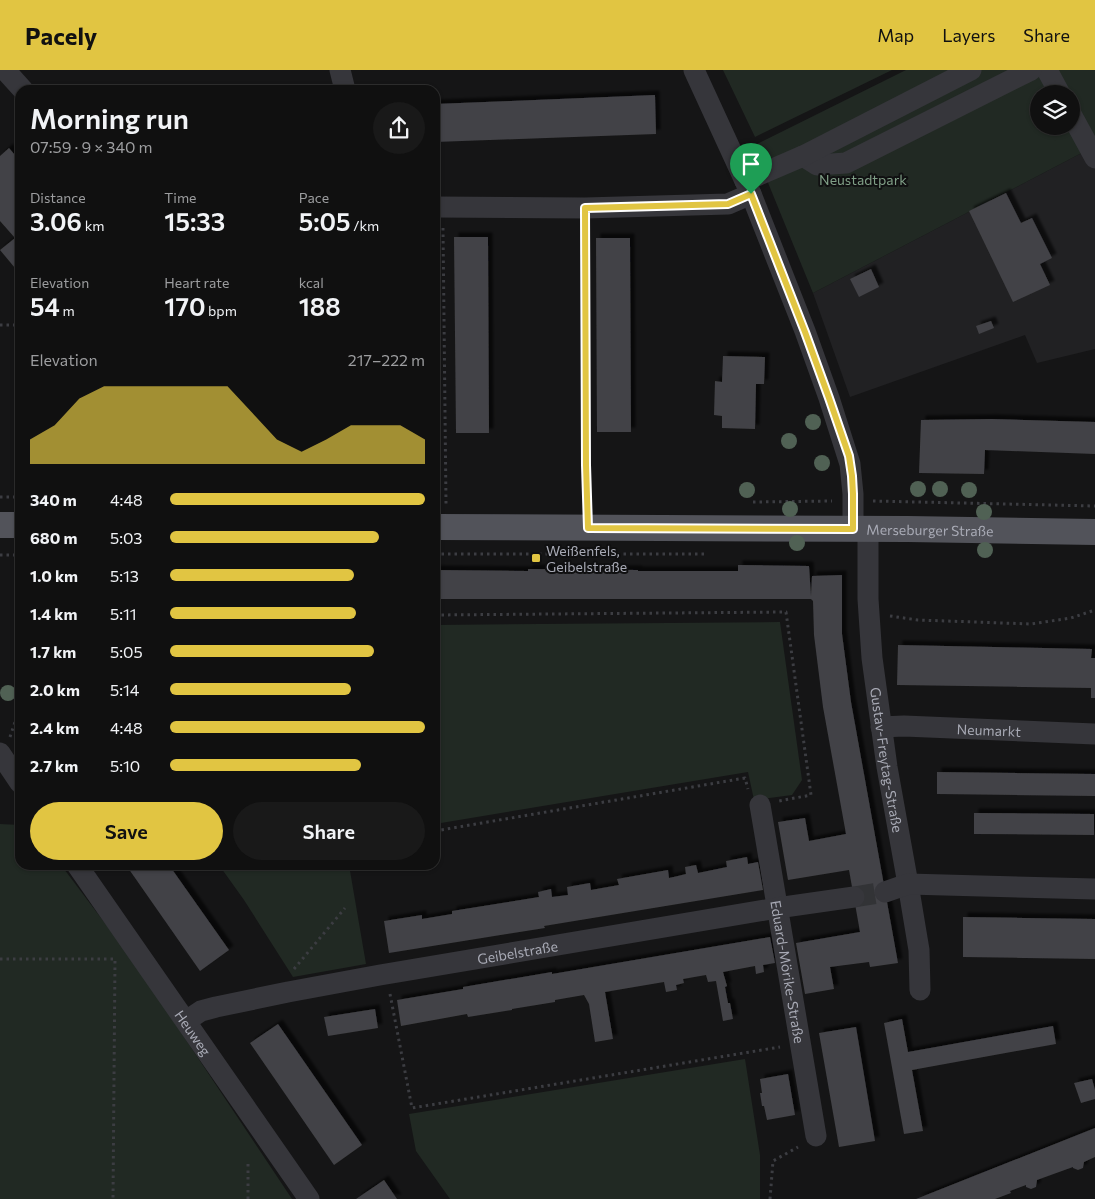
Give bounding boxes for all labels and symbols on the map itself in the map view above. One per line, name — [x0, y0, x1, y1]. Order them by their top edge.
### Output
pin — [730, 143, 772, 194]
park label: Neustadtpark — [819, 171, 907, 188]
street label: Merseburger Straße — [866, 520, 994, 539]
place label: Weißenfels, Geibelstraße — [546, 542, 627, 575]
marker: Weißenfels, Geibelstraße — [530, 552, 542, 564]
street label: Gustav-Freytag-Straße — [868, 686, 907, 834]
street label: Neumarkt — [956, 720, 1022, 739]
street label: Eduard-Mörike-Straße — [768, 899, 809, 1045]
street label: Geibelstraße — [476, 937, 559, 967]
street label: Heuweg — [172, 1006, 215, 1059]

